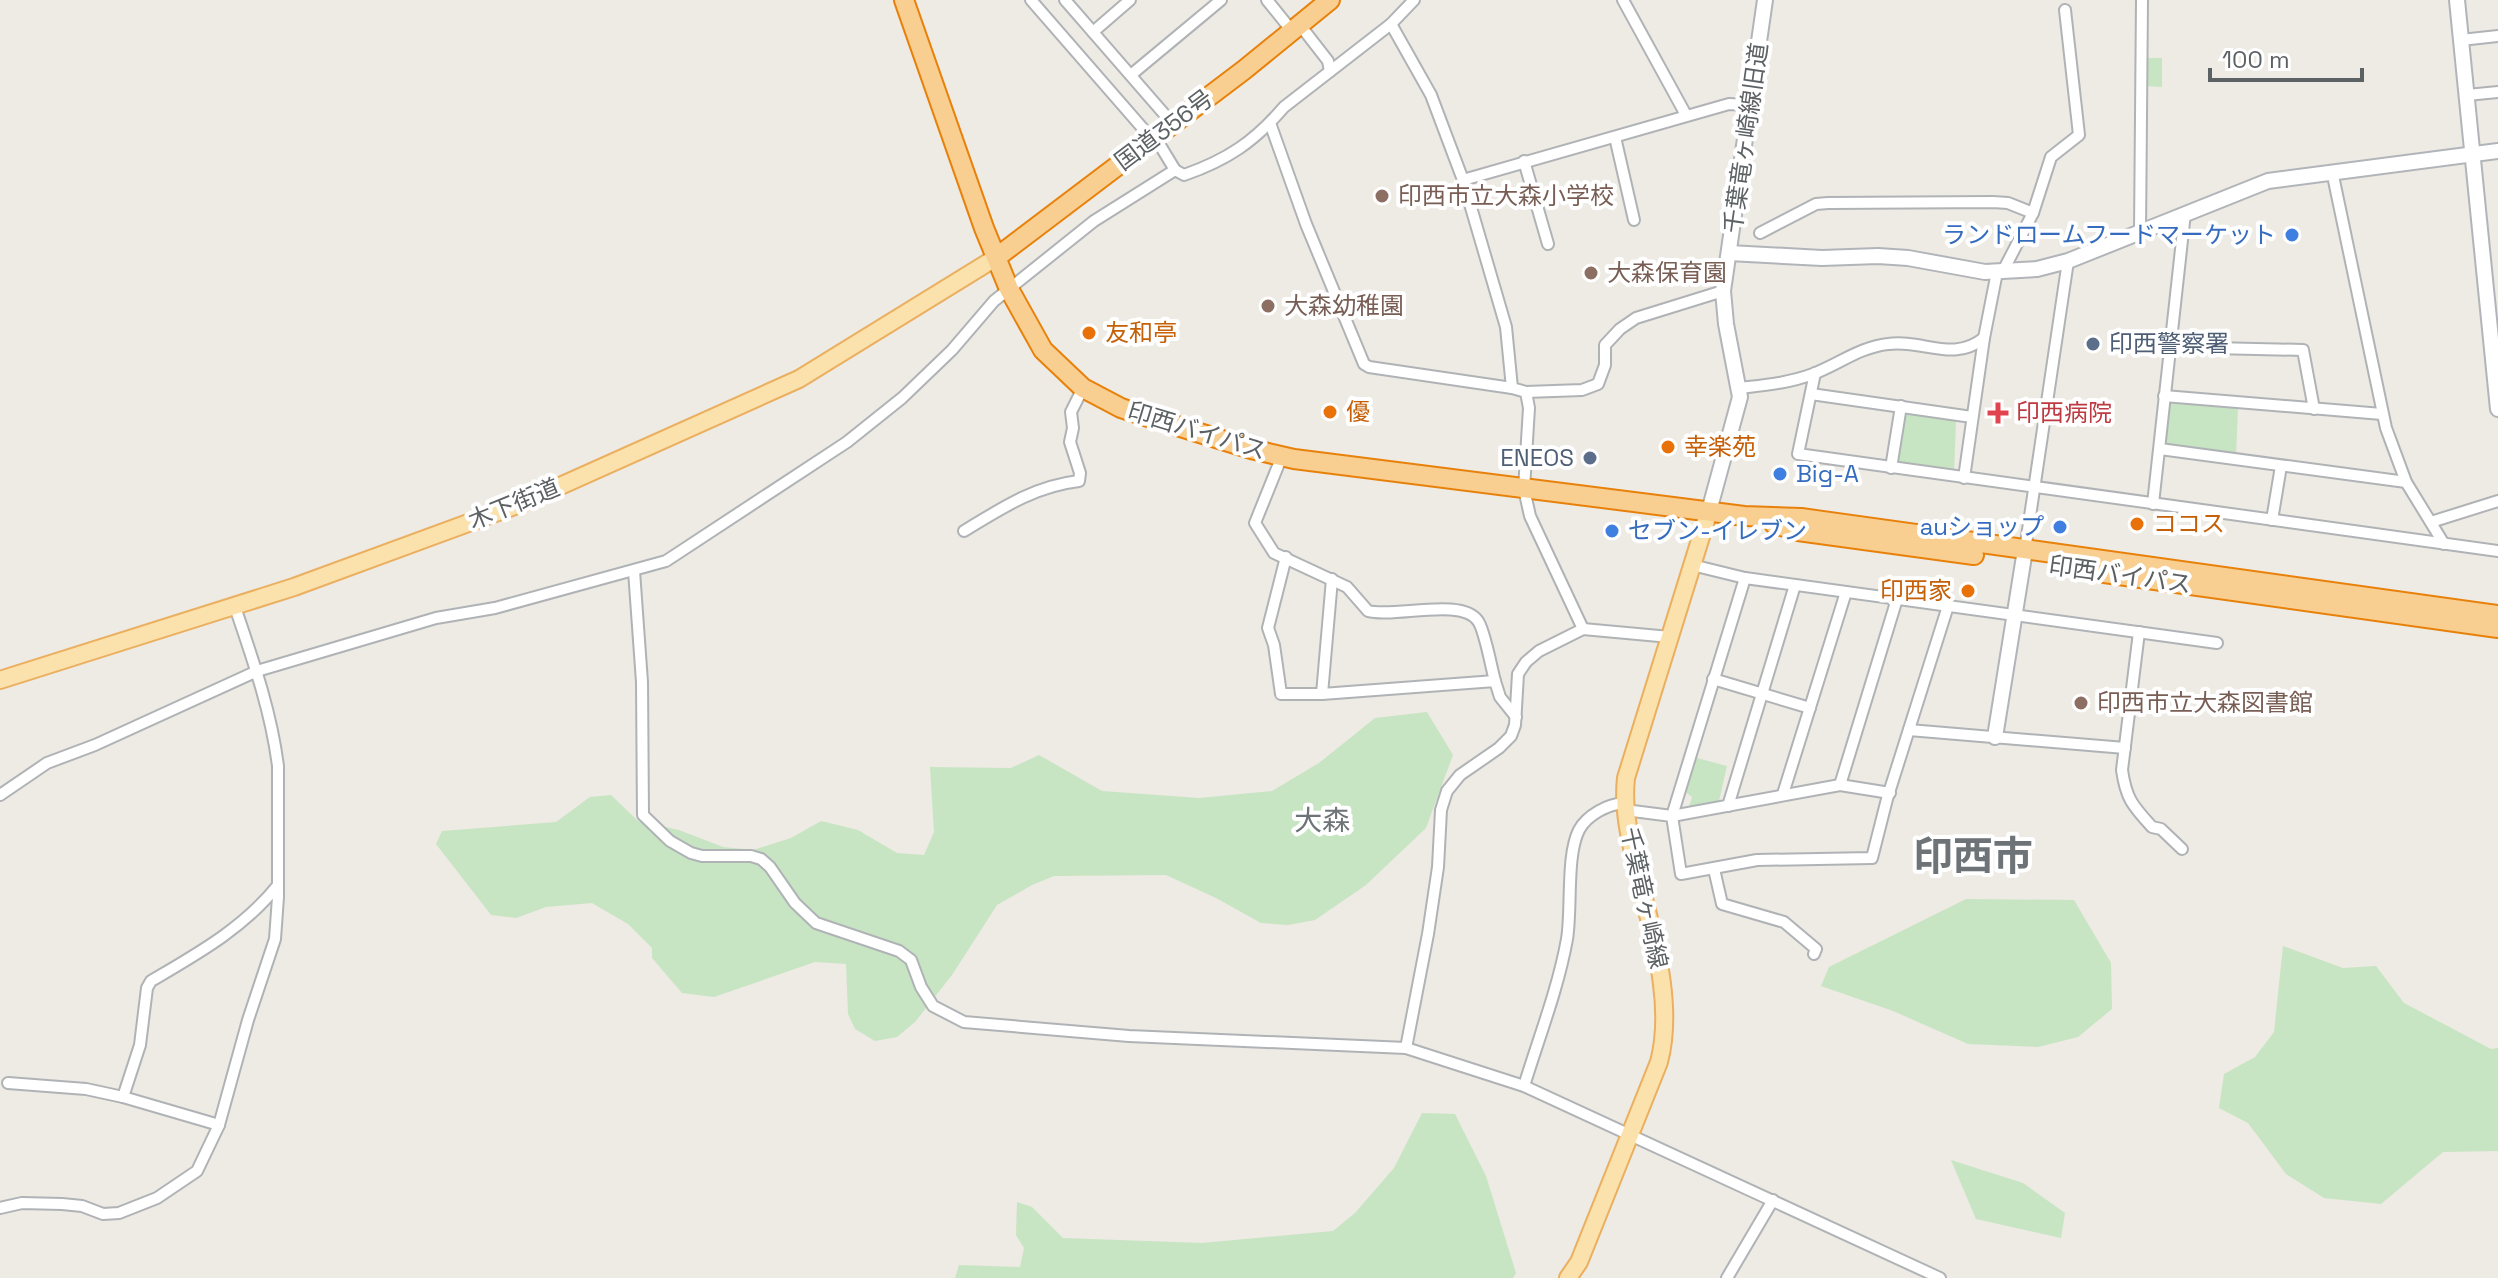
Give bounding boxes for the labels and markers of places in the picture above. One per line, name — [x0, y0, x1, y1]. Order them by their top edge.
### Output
place label: 印西市立大森小学校 — [1398, 180, 1614, 211]
marker: 印西市立大森小学校 — [1373, 187, 1391, 205]
place label: ランドロームフードマーケット — [1942, 219, 2276, 250]
marker: ランドロームフードマーケット — [2283, 226, 2301, 244]
place label: 大森保育園 — [1607, 257, 1727, 288]
marker: 大森保育園 — [1582, 264, 1600, 282]
place label: 大森幼稚園 — [1284, 290, 1404, 321]
marker: 大森幼稚園 — [1259, 297, 1277, 315]
place label: 友和亭 — [1105, 317, 1177, 348]
marker: 友和亭 — [1080, 324, 1098, 342]
place label: 印西警察署 — [2109, 328, 2229, 359]
marker: 印西警察署 — [2084, 335, 2102, 353]
place label: 優 — [1346, 396, 1370, 427]
place label: 印西病院 — [2016, 397, 2112, 428]
marker: 印西病院 — [1987, 402, 2009, 424]
marker: 優 — [1321, 403, 1339, 421]
place label: 幸楽苑 — [1684, 431, 1756, 462]
marker: 幸楽苑 — [1659, 438, 1677, 456]
place label: ENEOS — [1500, 442, 1574, 473]
marker: ENEOS — [1581, 449, 1599, 467]
place label: Big-A — [1796, 458, 1859, 489]
marker: Big-A — [1771, 465, 1789, 483]
place label: ココス — [2153, 508, 2225, 539]
place label: auショップ — [1920, 511, 2044, 542]
place label: セブン-イレブン — [1628, 515, 1807, 546]
marker: ココス — [2128, 515, 2146, 533]
marker: auショップ — [2051, 518, 2069, 536]
marker: セブン-イレブン — [1603, 522, 1621, 540]
place label: 印西家 — [1880, 575, 1952, 606]
marker: 印西家 — [1959, 582, 1977, 600]
place label: 印西市立大森図書館 — [2097, 687, 2313, 718]
marker: 印西市立大森図書館 — [2072, 694, 2090, 712]

